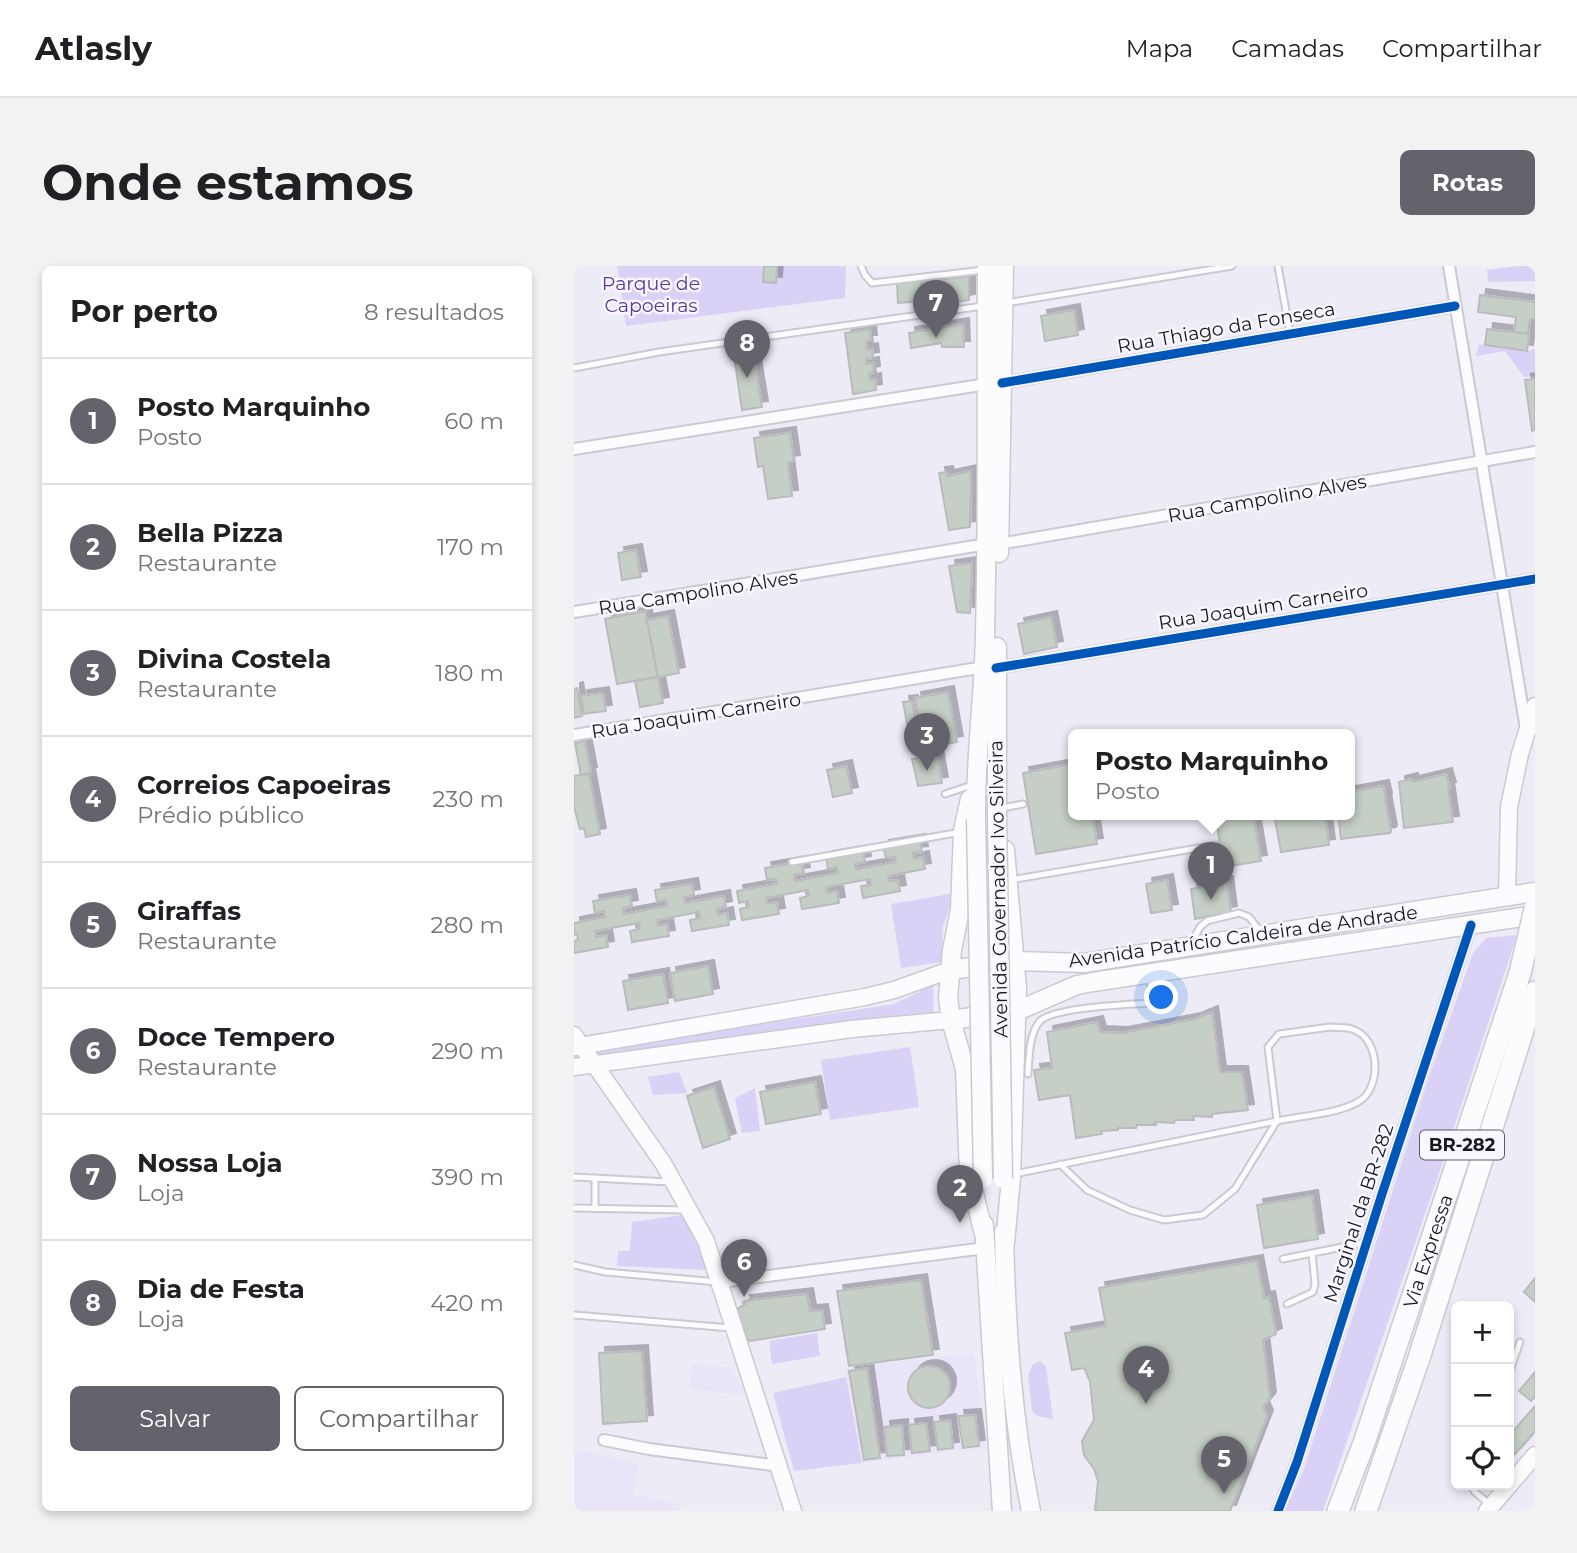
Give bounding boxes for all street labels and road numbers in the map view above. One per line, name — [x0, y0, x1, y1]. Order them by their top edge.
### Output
street label: Rua Thiago da Fonseca — [1115, 297, 1337, 358]
street label: Rua Campolino Alves — [1166, 470, 1368, 527]
street label: Rua Campolino Alves — [597, 565, 799, 620]
street label: Rua Joaquim Carneiro — [1157, 579, 1370, 634]
street label: Rua Joaquim Carneiro — [590, 688, 803, 743]
street label: Avenida Governador Ivo Silveira — [984, 740, 1013, 1038]
street label: Avenida Patrício Caldeira de Andrade — [1067, 901, 1419, 972]
street label: Marginal da BR-282 — [1319, 1121, 1398, 1306]
road number: BR-282 — [1420, 1130, 1504, 1160]
street label: Via Expressa — [1399, 1191, 1458, 1311]

